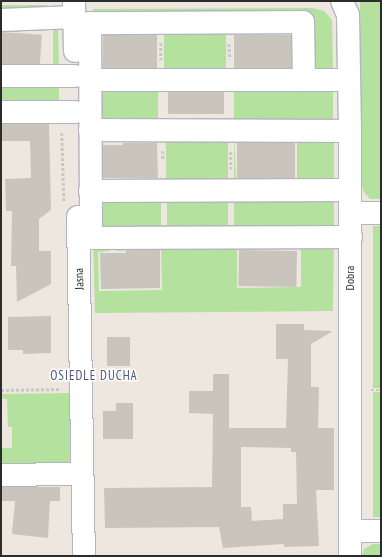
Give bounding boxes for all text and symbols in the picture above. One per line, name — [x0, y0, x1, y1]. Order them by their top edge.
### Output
street label: Dobra — [343, 266, 357, 290]
street label: Jasna — [71, 268, 87, 290]
district label: OSIEDLE DUCHA — [50, 368, 138, 384]

